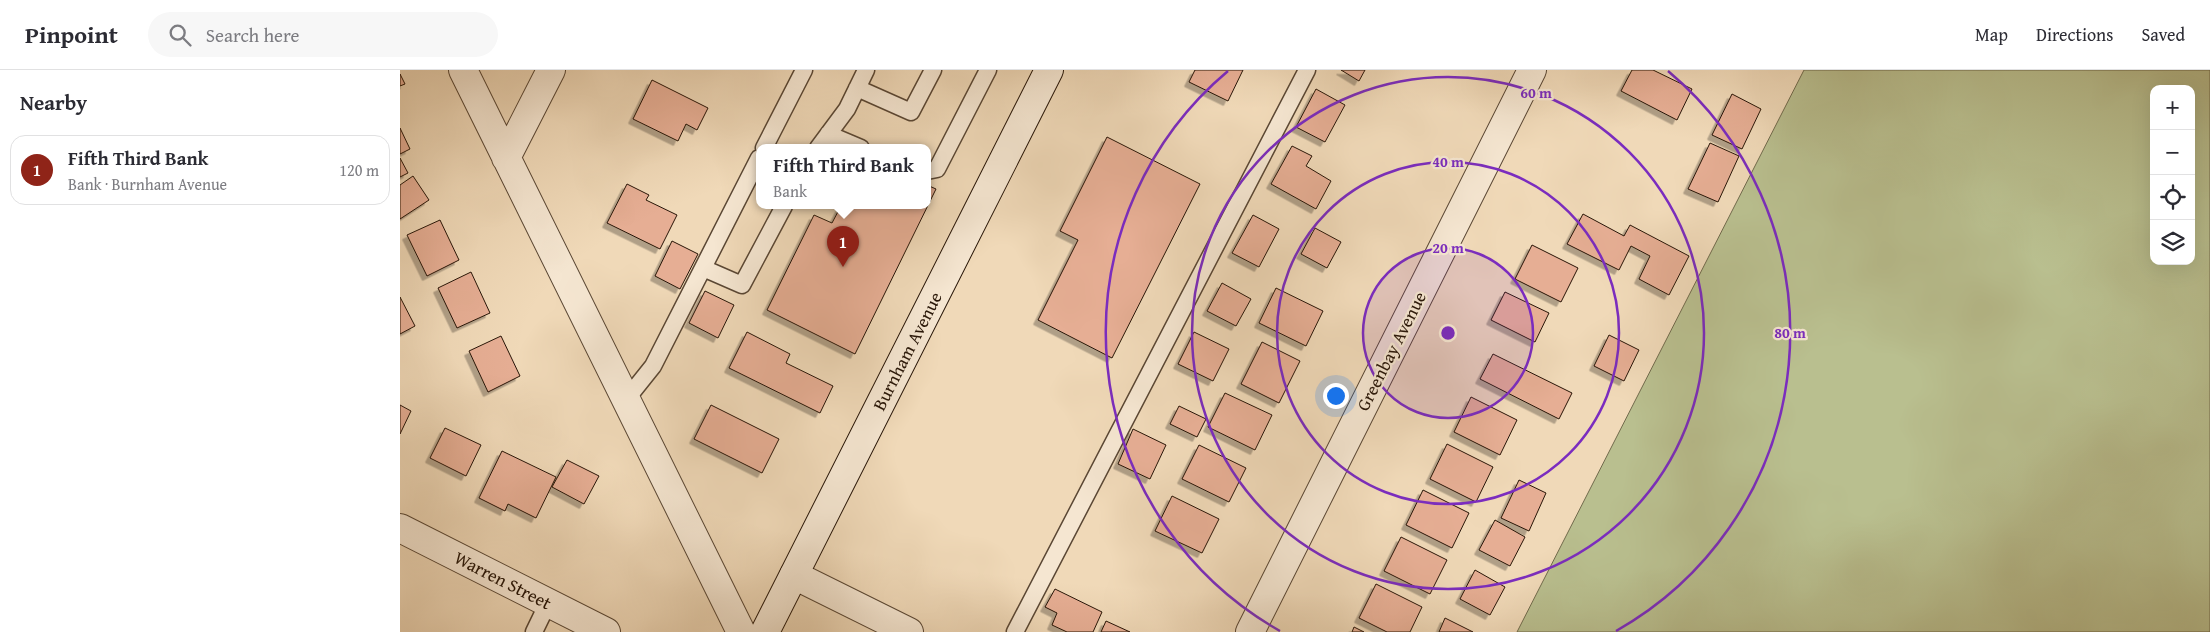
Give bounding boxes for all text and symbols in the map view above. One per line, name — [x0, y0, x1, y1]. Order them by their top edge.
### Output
search box — [148, 12, 498, 57]
text: Pinpoint — [25, 17, 118, 52]
icon: search — [166, 21, 194, 49]
text: Search here — [206, 21, 299, 49]
text: Map — [1975, 21, 2008, 48]
text: Directions — [2036, 21, 2113, 48]
text: Saved — [2141, 21, 2185, 48]
text: 60 m — [1520, 82, 1552, 103]
map controls — [2150, 85, 2195, 265]
button: + — [2150, 85, 2195, 130]
text: Nearby — [20, 87, 87, 118]
button: − — [2150, 130, 2195, 175]
text: Fifth Third Bank — [68, 144, 208, 172]
popup — [756, 144, 931, 209]
text: Fifth Third Bank — [773, 151, 914, 179]
text: 40 m — [1432, 151, 1464, 172]
text: 1 — [33, 158, 41, 182]
text: 120 m — [339, 158, 379, 182]
text: Bank · Burnham Avenue — [68, 172, 227, 196]
button: locate — [2150, 175, 2195, 220]
text: Bank — [773, 179, 807, 203]
button: layers — [2150, 220, 2195, 265]
pin: 1 — [827, 226, 859, 267]
text: 20 m — [1432, 237, 1464, 258]
street label: Burnham Avenue — [865, 287, 949, 415]
street label: Greenbay Avenue — [1349, 287, 1433, 415]
text: 80 m — [1774, 322, 1806, 343]
centre of rings — [1439, 324, 1457, 342]
your location — [1323, 383, 1349, 409]
street label: Warren Street — [450, 544, 557, 616]

